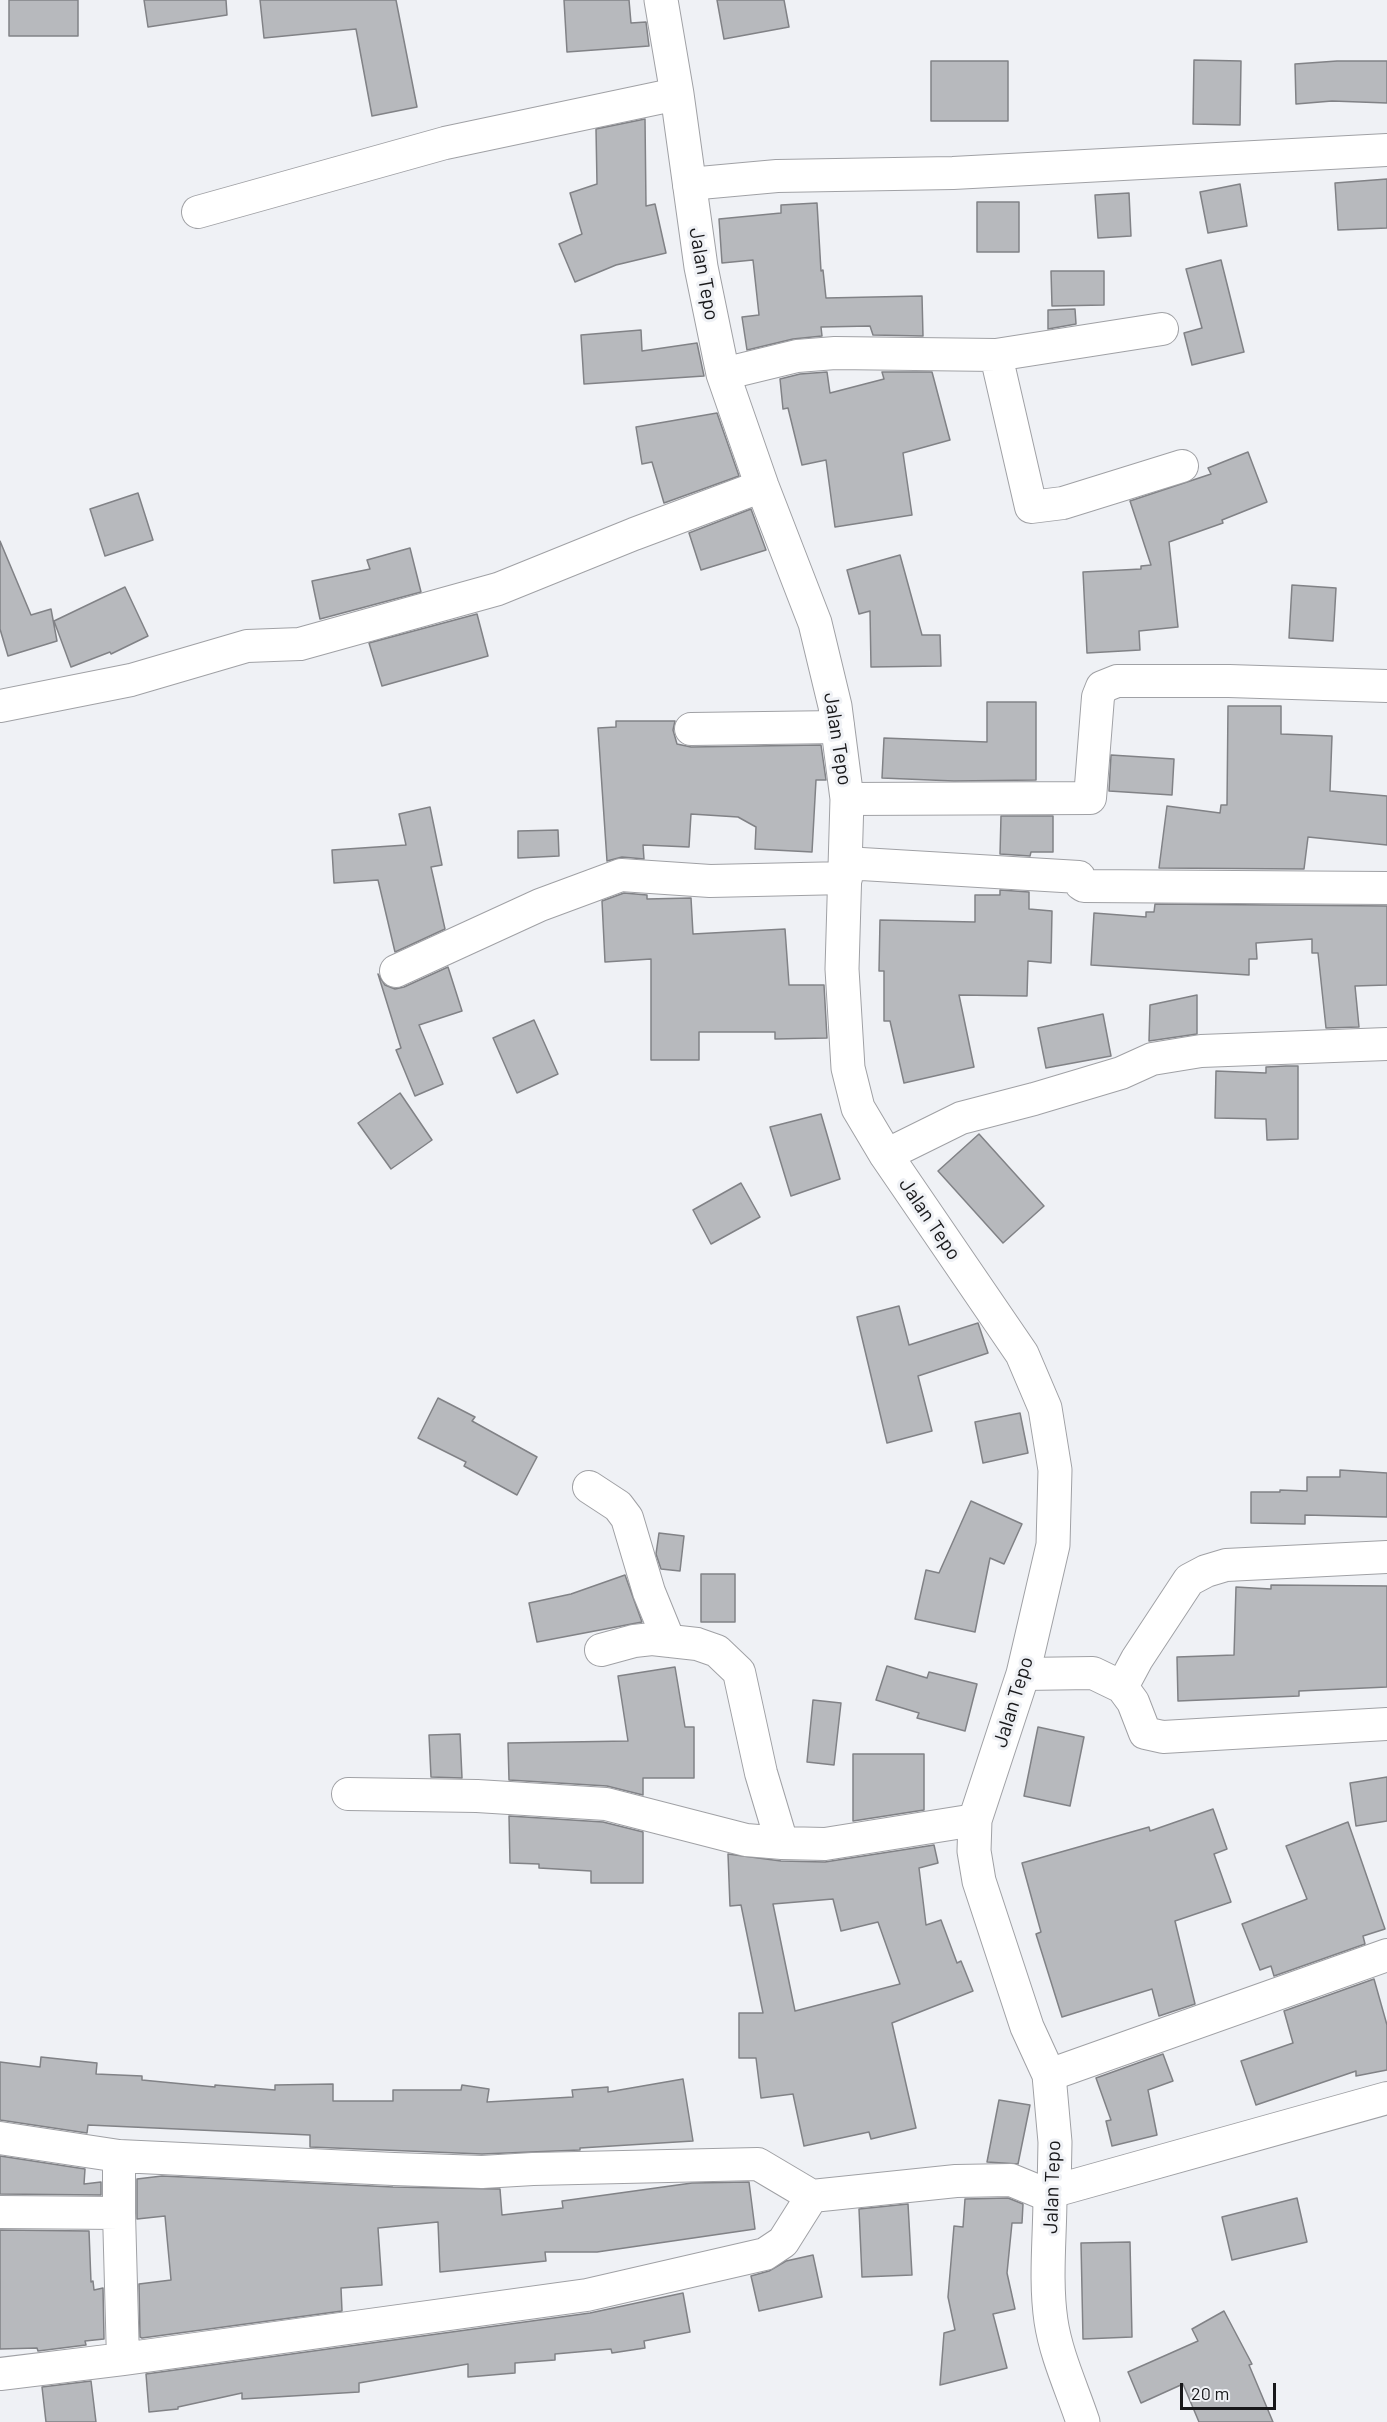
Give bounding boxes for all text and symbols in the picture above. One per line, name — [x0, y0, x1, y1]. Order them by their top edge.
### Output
street label: Jalan Tepo — [684, 226, 724, 322]
street label: Jalan Tepo — [819, 691, 857, 787]
street label: Jalan Tepo — [894, 1173, 966, 1265]
street label: Jalan Tepo — [988, 1654, 1038, 1750]
street label: Jalan Tepo — [1038, 2140, 1066, 2234]
scale bar — [1183, 2371, 1279, 2409]
text: 20 m — [1191, 2382, 1229, 2404]

